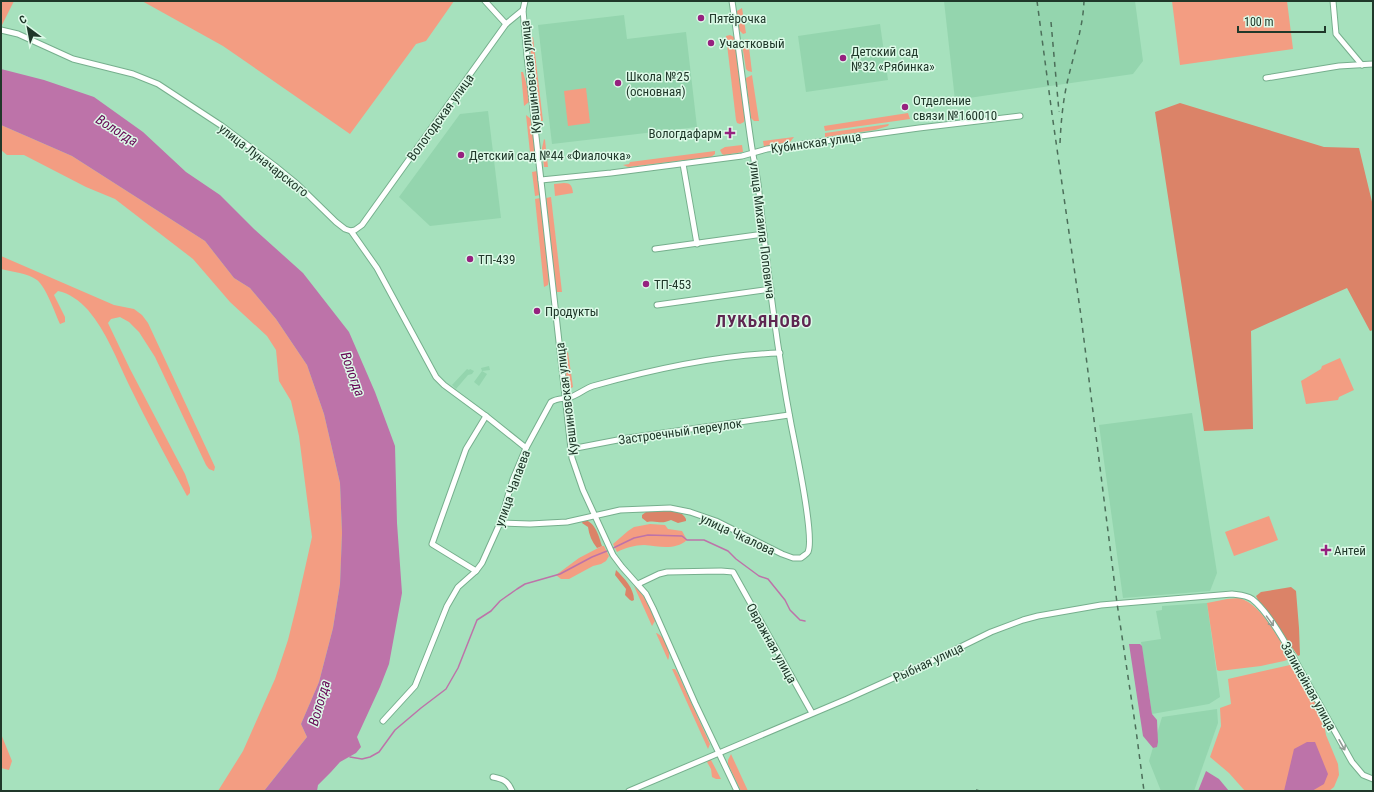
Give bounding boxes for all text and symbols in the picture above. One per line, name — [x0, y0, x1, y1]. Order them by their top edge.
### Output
north arrow — [8, 8, 48, 48]
scale bar — [1238, 8, 1325, 34]
place label: Пятёрочка — [709, 11, 766, 26]
text: С — [17, 13, 29, 27]
marker: Пятёрочка — [696, 13, 706, 23]
text: 100 m — [1244, 15, 1274, 29]
street label: Кувшиновская улица — [517, 20, 544, 134]
place label: Участковый — [719, 36, 785, 51]
marker: Участковый — [706, 38, 716, 48]
place label: Детский сад №32 «Рябинка» — [851, 44, 935, 74]
marker: Детский сад №32 «Рябинка» — [838, 53, 848, 63]
place label: Школа №25 (основная) — [626, 69, 689, 99]
street label: Вологодская улица — [404, 71, 477, 164]
marker: Школа №25 (основная) — [613, 78, 623, 88]
place label: Отделение связи №160010 — [913, 93, 997, 123]
marker: Отделение связи №160010 — [900, 102, 910, 112]
water label: Вологда — [93, 111, 141, 149]
street label: улица Луначарского — [216, 121, 311, 200]
place label: Вологдафарм — [648, 126, 722, 141]
marker: Вологдафарм — [725, 128, 735, 138]
street label: Кубинская улица — [770, 129, 862, 156]
place label: Детский сад №44 «Фиалочка» — [469, 148, 631, 163]
marker: Детский сад №44 «Фиалочка» — [456, 150, 466, 160]
street label: улица Михаила Поповича — [747, 160, 778, 300]
place label: ТП-439 — [478, 252, 515, 267]
marker: ТП-439 — [465, 254, 475, 264]
place label: ТП-453 — [654, 277, 691, 292]
marker: ТП-453 — [641, 279, 651, 289]
place label: Продукты — [545, 304, 599, 319]
marker: Продукты — [532, 306, 542, 316]
district label: ЛУКЬЯНОВО — [715, 311, 813, 331]
street label: Кувшиновская улица — [552, 342, 581, 456]
water label: Вологда — [338, 349, 368, 399]
street label: Застроечный переулок — [617, 415, 744, 448]
street label: улица Чапаева — [492, 448, 533, 528]
street label: улица Чкалова — [698, 511, 778, 558]
place label: Антей — [1334, 543, 1366, 558]
marker: Антей — [1321, 545, 1331, 555]
street label: Овражная улица — [743, 601, 800, 686]
one-way arrow — [1266, 615, 1274, 626]
street label: Залинейная улица — [1278, 639, 1339, 733]
street label: Рыбная улица — [891, 640, 966, 685]
water label: Вологда — [305, 679, 333, 727]
one-way arrow — [1339, 739, 1347, 751]

